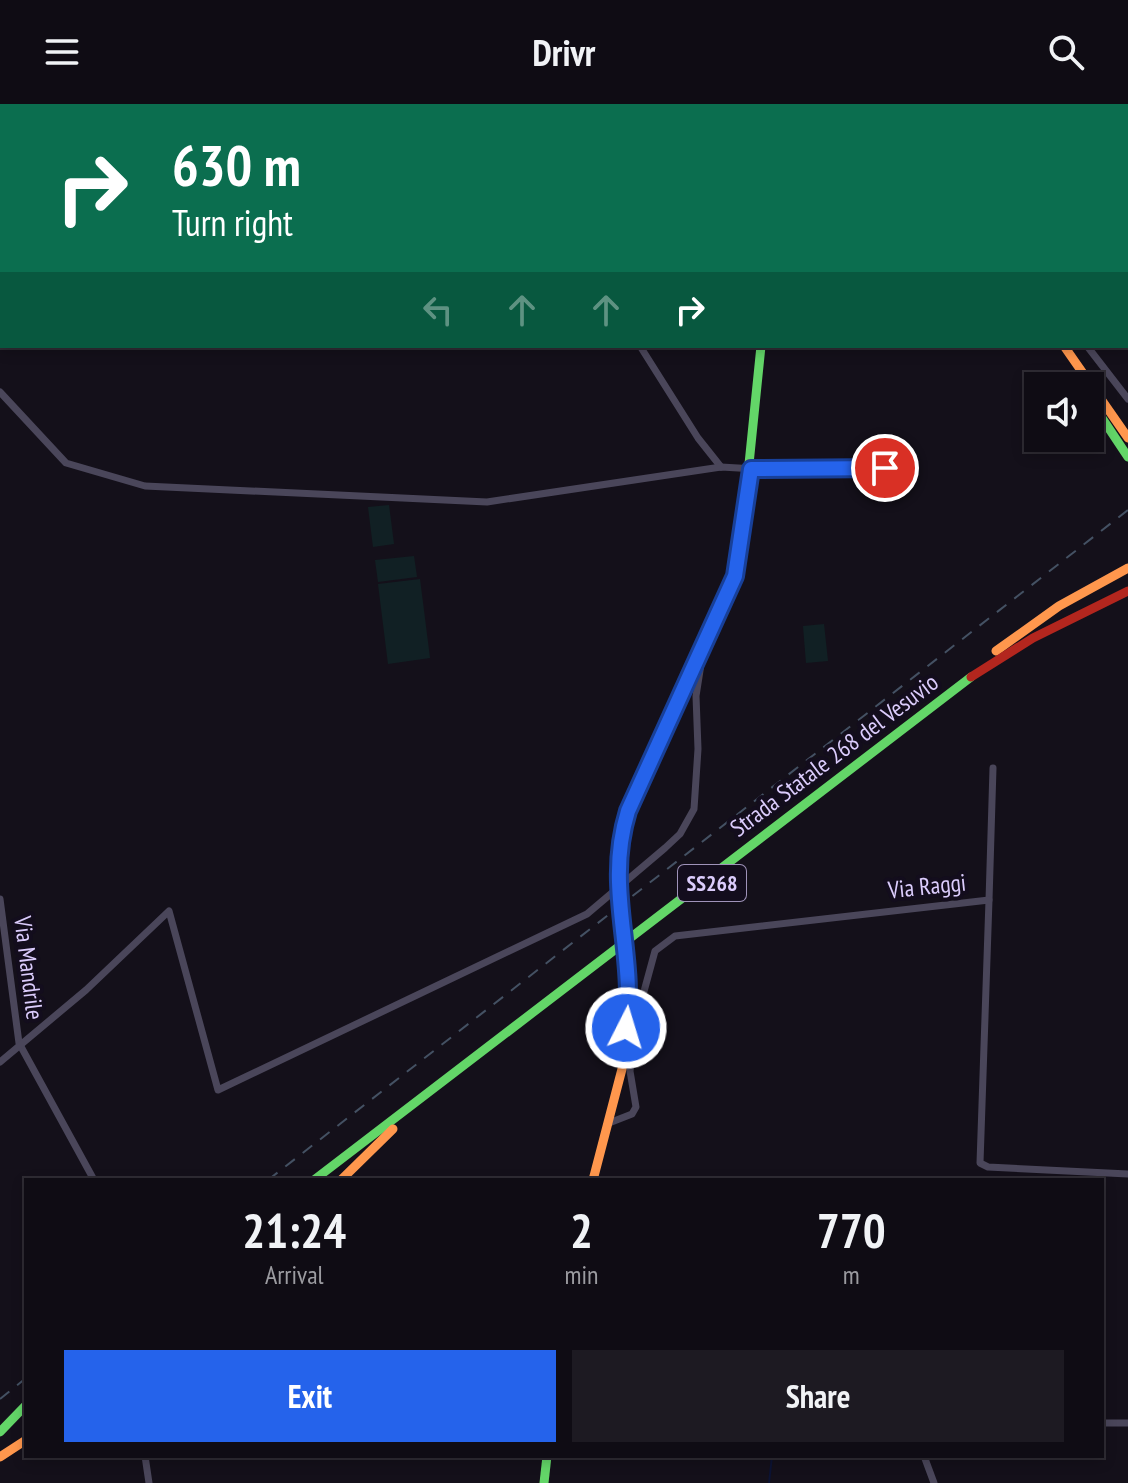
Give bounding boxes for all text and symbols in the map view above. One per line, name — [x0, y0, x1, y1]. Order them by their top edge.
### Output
text: Drivr — [533, 29, 595, 76]
icon: menu — [40, 30, 84, 74]
icon: search — [1044, 30, 1088, 74]
text: 630 m — [172, 129, 301, 201]
icon: right — [40, 136, 144, 240]
text: Turn right — [172, 199, 293, 246]
icon: left — [416, 288, 460, 332]
icon: ahead — [500, 288, 544, 332]
icon: ahead — [584, 288, 628, 332]
icon: right — [668, 288, 712, 332]
map controls — [1024, 372, 1104, 452]
button: sound — [1024, 372, 1104, 452]
pin — [851, 434, 919, 502]
icon: arrive — [863, 446, 907, 490]
street label: Strada Statale 268 del Vesuvio — [724, 667, 944, 843]
road number: SS268 — [678, 865, 746, 901]
street label: Via Raggi — [886, 867, 967, 906]
street label: Via Mandrile — [7, 913, 51, 1022]
position arrow — [584, 986, 668, 1070]
text: 21:24 — [242, 1199, 346, 1261]
text: 2 — [570, 1199, 593, 1261]
text: 770 — [817, 1199, 886, 1261]
text: Arrival — [265, 1258, 324, 1291]
text: min — [564, 1258, 598, 1291]
text: m — [843, 1258, 860, 1291]
button: Exit — [64, 1350, 556, 1442]
button: Share — [572, 1350, 1064, 1442]

